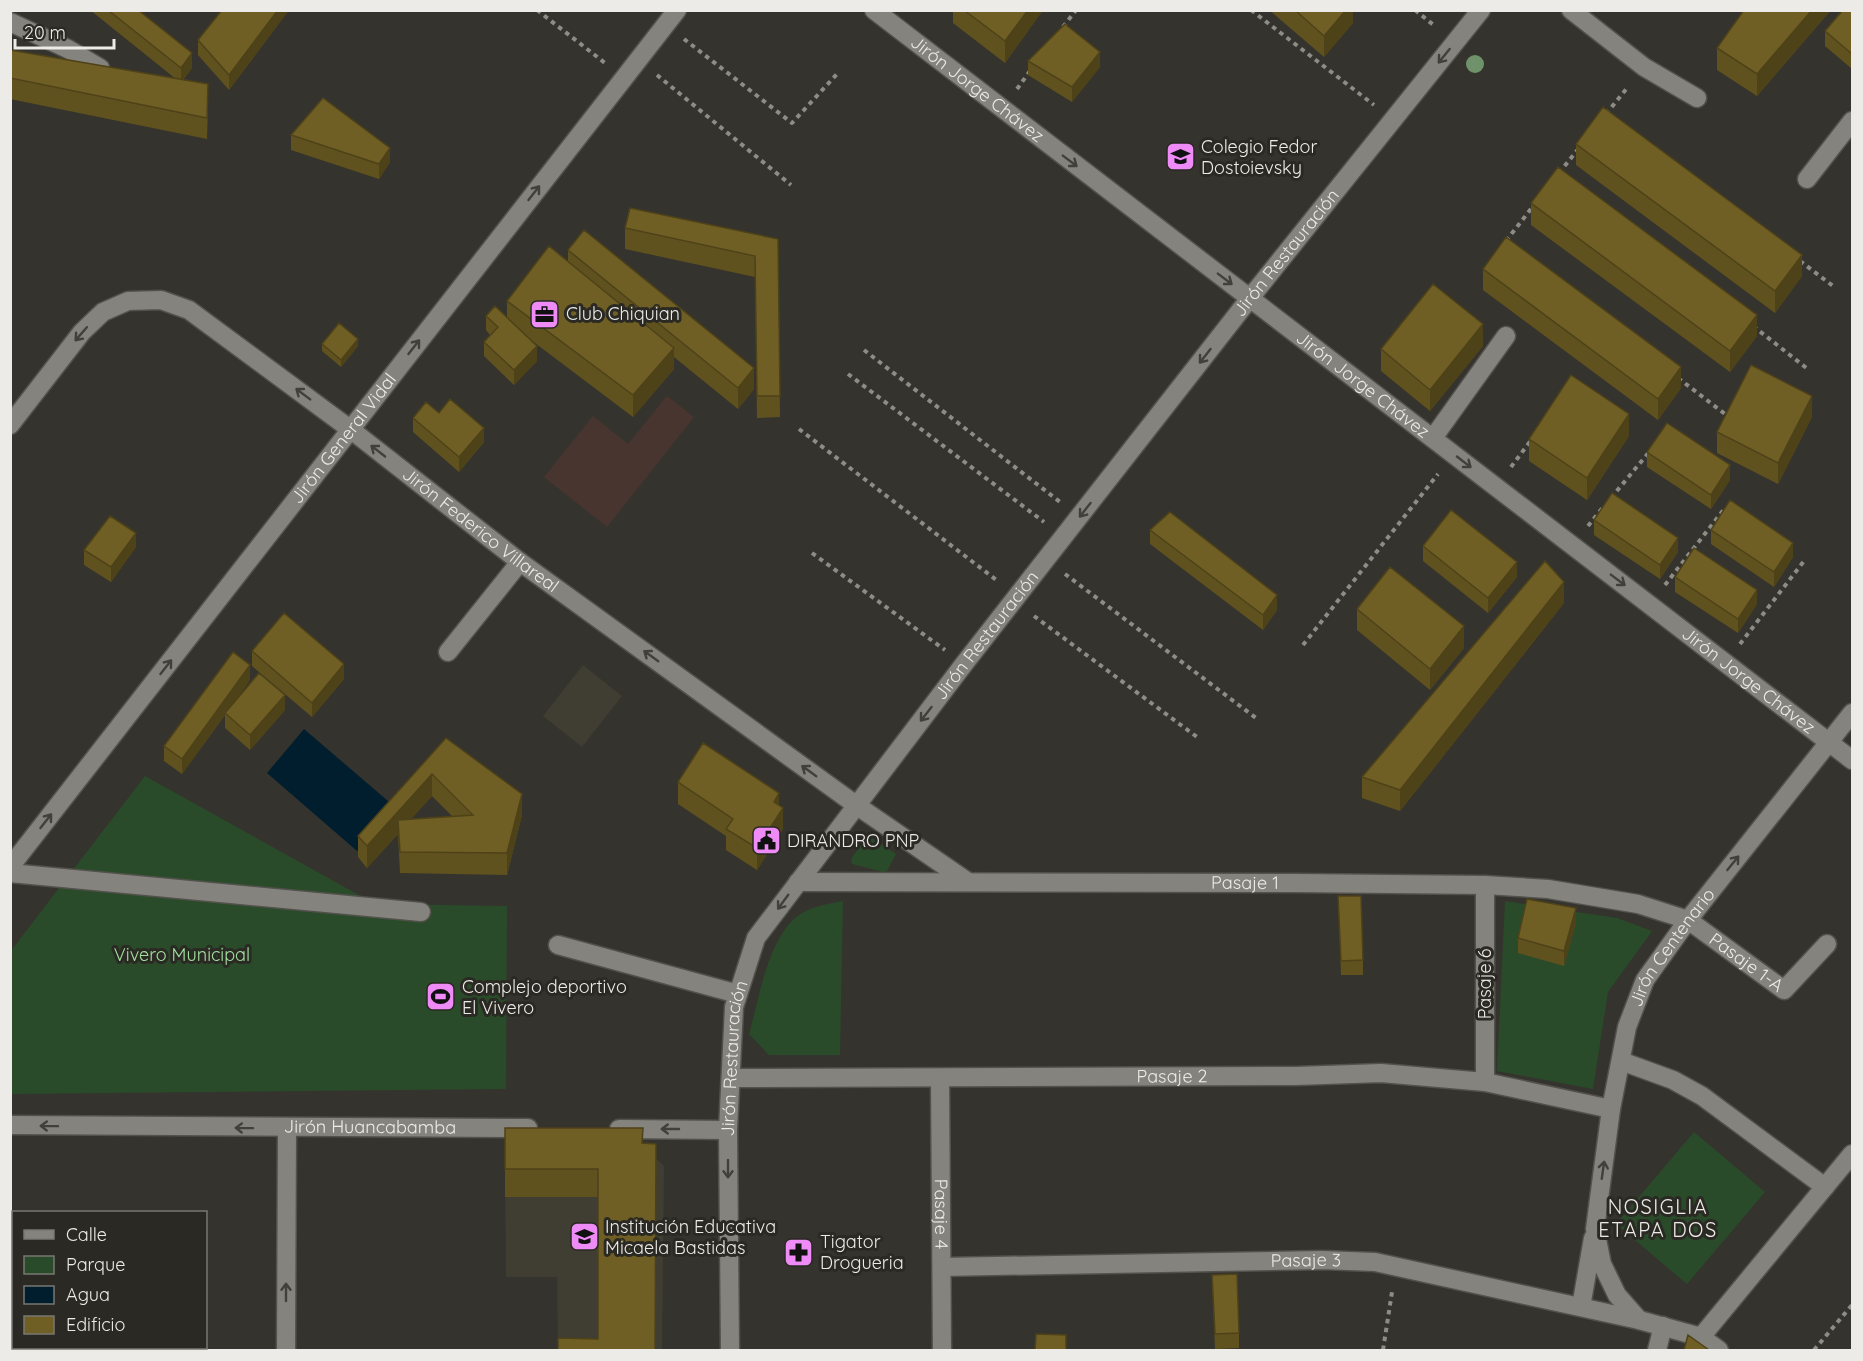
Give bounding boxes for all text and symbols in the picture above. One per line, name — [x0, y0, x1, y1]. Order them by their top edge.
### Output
scale bar — [15, 12, 114, 50]
text: 20 m — [24, 21, 66, 44]
street label: Jirón Jorge Chávez — [906, 30, 1049, 147]
one-way arrow — [1438, 48, 1451, 64]
place label: Colegio Fedor Dostoievsky — [1201, 135, 1317, 179]
school or university icon: Colegio Fedor Dostoievsky — [1164, 141, 1196, 173]
one-way arrow — [1062, 154, 1078, 167]
street label: Jirón Restauración — [1228, 184, 1344, 321]
one-way arrow — [528, 185, 541, 201]
one-way arrow — [1217, 273, 1233, 286]
office icon: Club Chiquian — [529, 298, 561, 330]
place label: Club Chiquian — [566, 302, 680, 325]
one-way arrow — [74, 326, 88, 341]
street label: Jirón Jorge Chávez — [1292, 326, 1434, 443]
one-way arrow — [408, 339, 421, 355]
one-way arrow — [1198, 348, 1211, 364]
street label: Jirón General Vidal — [285, 368, 401, 508]
one-way arrow — [295, 388, 311, 401]
one-way arrow — [370, 444, 386, 457]
one-way arrow — [1455, 455, 1471, 468]
street label: Jirón Federico Villareal — [398, 462, 563, 597]
one-way arrow — [1079, 502, 1092, 518]
street label: Jirón Restauración — [929, 566, 1043, 704]
one-way arrow — [1610, 574, 1626, 587]
street label: Jirón Jorge Chávez — [1677, 622, 1820, 739]
one-way arrow — [643, 650, 659, 663]
one-way arrow — [159, 659, 172, 675]
one-way arrow — [920, 705, 933, 721]
one-way arrow — [801, 765, 817, 777]
one-way arrow — [40, 813, 53, 829]
public building icon: DIRANDRO PNP — [750, 825, 782, 857]
place label: DIRANDRO PNP — [787, 829, 919, 852]
one-way arrow — [1726, 856, 1740, 871]
street label: Pasaje 1 — [1211, 871, 1279, 894]
street label: Jirón Centenario — [1624, 883, 1720, 1010]
one-way arrow — [777, 894, 789, 910]
street label: Pasaje 1-A — [1705, 927, 1789, 997]
park label: Vivero Municipal — [114, 943, 250, 966]
street label: Pasaje 6 — [1473, 948, 1496, 1019]
place label: Complejo deportivo El Vivero — [462, 975, 627, 1019]
street label: Jirón Restauración — [716, 977, 753, 1137]
sports icon: Complejo deportivo El Vivero — [425, 981, 457, 1013]
street label: Pasaje 2 — [1136, 1064, 1208, 1088]
street label: Jirón Huancabamba — [284, 1115, 456, 1139]
one-way arrow — [39, 1120, 59, 1132]
one-way arrow — [234, 1122, 254, 1134]
one-way arrow — [660, 1123, 680, 1135]
one-way arrow — [723, 1158, 734, 1178]
one-way arrow — [1598, 1161, 1609, 1180]
street label: Pasaje 4 — [930, 1179, 953, 1249]
district label: NOSIGLIA ETAPA DOS — [1598, 1194, 1718, 1242]
legend — [12, 1211, 207, 1349]
place label: Institución Educativa Micaela Bastidas — [605, 1215, 776, 1259]
school or university icon: Institución Educativa Micaela Bastidas — [568, 1221, 600, 1253]
text: Calle — [66, 1223, 107, 1246]
place label: Tigator Drogueria — [820, 1230, 904, 1274]
pharmacy icon: Tigator Drogueria — [783, 1236, 815, 1268]
street label: Pasaje 3 — [1270, 1248, 1342, 1272]
text: Parque — [66, 1253, 125, 1276]
text: Agua — [66, 1283, 110, 1306]
one-way arrow — [280, 1283, 292, 1303]
text: Edificio — [66, 1313, 125, 1336]

